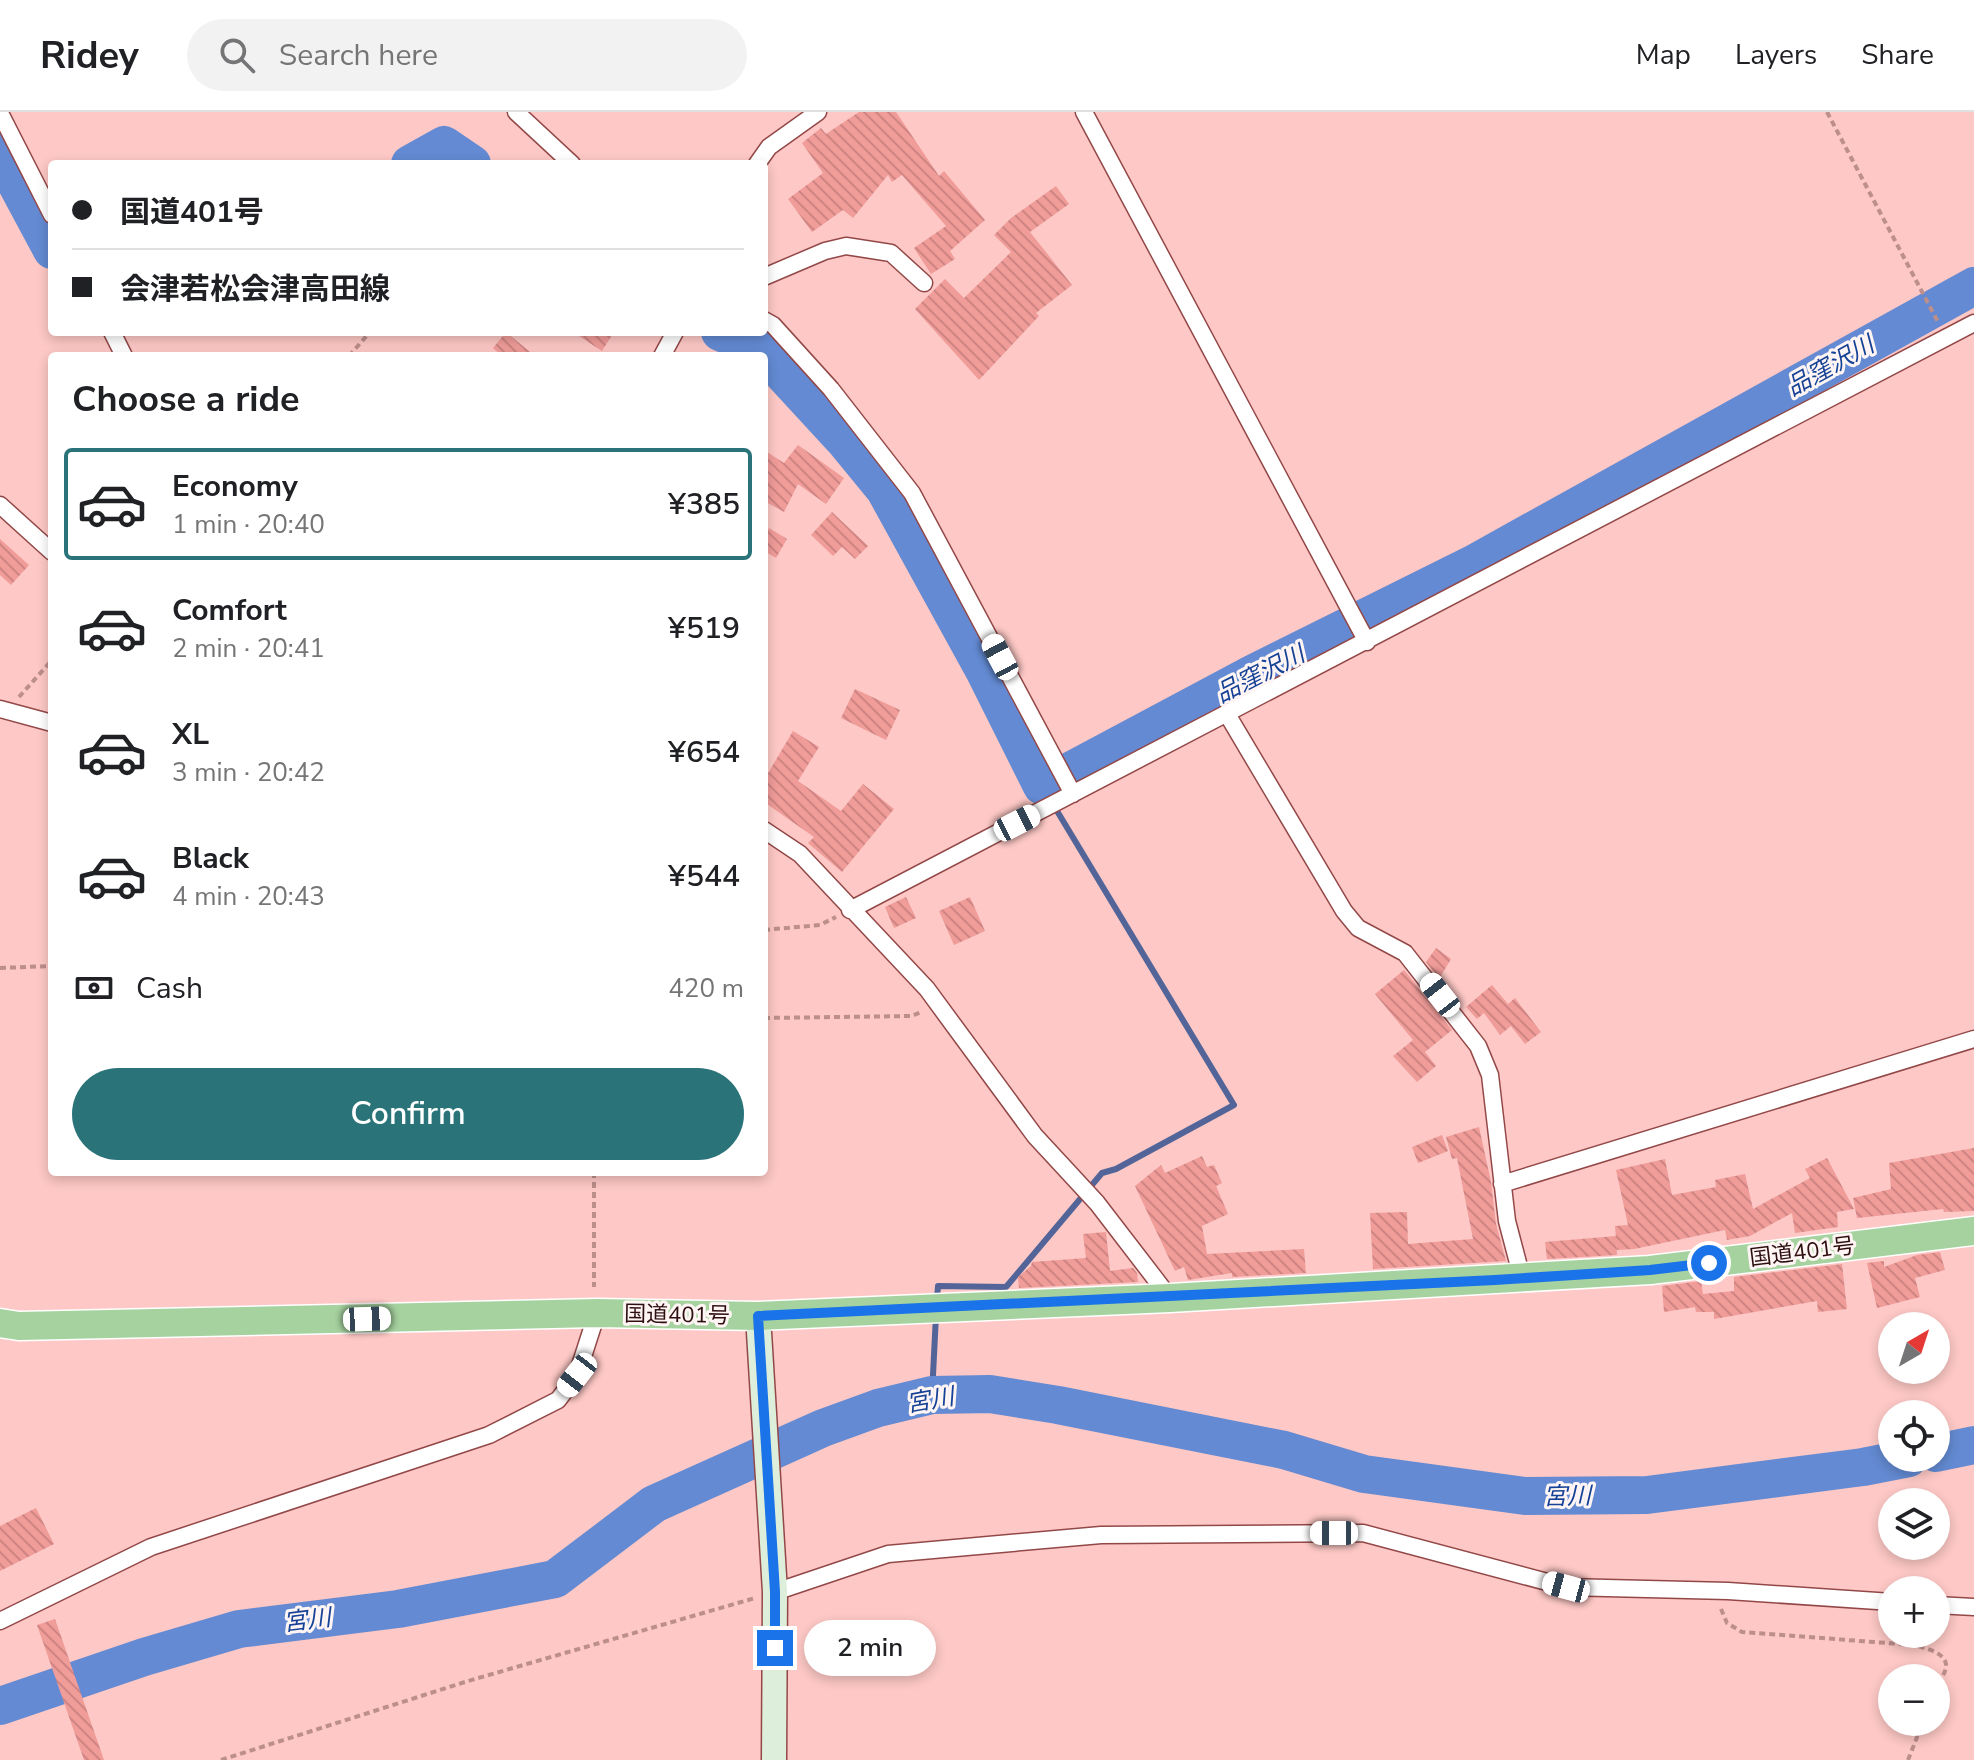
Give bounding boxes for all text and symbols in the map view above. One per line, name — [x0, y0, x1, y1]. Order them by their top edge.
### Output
search box — [187, 19, 747, 91]
text: Ridey — [40, 30, 139, 81]
icon: search — [215, 33, 259, 77]
text: Search here — [279, 35, 438, 76]
text: Map — [1636, 36, 1691, 74]
text: Layers — [1735, 36, 1817, 74]
text: Share — [1861, 36, 1934, 74]
text: 国道401号 — [120, 192, 264, 233]
text: 会津若松会津高田線 — [120, 269, 390, 310]
water label: 品窪沢川 — [1780, 327, 1882, 403]
text: Choose a ride — [72, 375, 300, 424]
text: Economy — [172, 466, 298, 507]
icon: car — [76, 468, 148, 540]
text: ¥385 — [668, 484, 740, 525]
text: 1 min · 20:40 — [172, 507, 325, 542]
text: Comfort — [172, 590, 287, 631]
icon: car — [76, 592, 148, 664]
text: ¥519 — [668, 608, 740, 649]
car — [978, 630, 1022, 684]
text: 2 min · 20:41 — [172, 631, 325, 666]
water label: 品窪沢川 — [1210, 637, 1313, 710]
text: XL — [172, 714, 209, 755]
icon: car — [76, 716, 148, 788]
text: ¥654 — [668, 732, 740, 773]
text: 3 min · 20:42 — [172, 755, 325, 790]
car — [990, 801, 1044, 845]
text: Black — [172, 838, 249, 879]
icon: car — [76, 840, 148, 912]
text: ¥544 — [668, 856, 740, 897]
text: 4 min · 20:43 — [172, 879, 325, 914]
icon: cash — [72, 966, 116, 1010]
text: Cash — [136, 968, 203, 1009]
car — [1416, 969, 1464, 1021]
text: 420 m — [668, 971, 744, 1006]
button: Confirm — [72, 1068, 744, 1160]
street label: 国道401号 — [1748, 1231, 1856, 1273]
route start — [1691, 1245, 1727, 1281]
street label: 国道401号 — [624, 1299, 730, 1331]
car — [343, 1306, 391, 1332]
north arrow — [1878, 1312, 1950, 1384]
map controls — [1878, 1312, 1950, 1736]
car — [553, 1349, 601, 1401]
water label: 宮川 — [904, 1380, 959, 1420]
button: locate — [1878, 1400, 1950, 1472]
water label: 宮川 — [1543, 1480, 1594, 1512]
button: layers — [1878, 1488, 1950, 1560]
car — [1310, 1521, 1358, 1545]
car — [1540, 1569, 1592, 1605]
button: + — [1878, 1576, 1950, 1648]
water label: 宮川 — [281, 1601, 336, 1639]
callout: 2 min — [803, 1620, 935, 1676]
route end — [757, 1630, 793, 1666]
text: 2 min — [837, 1630, 903, 1665]
button: − — [1878, 1664, 1950, 1736]

